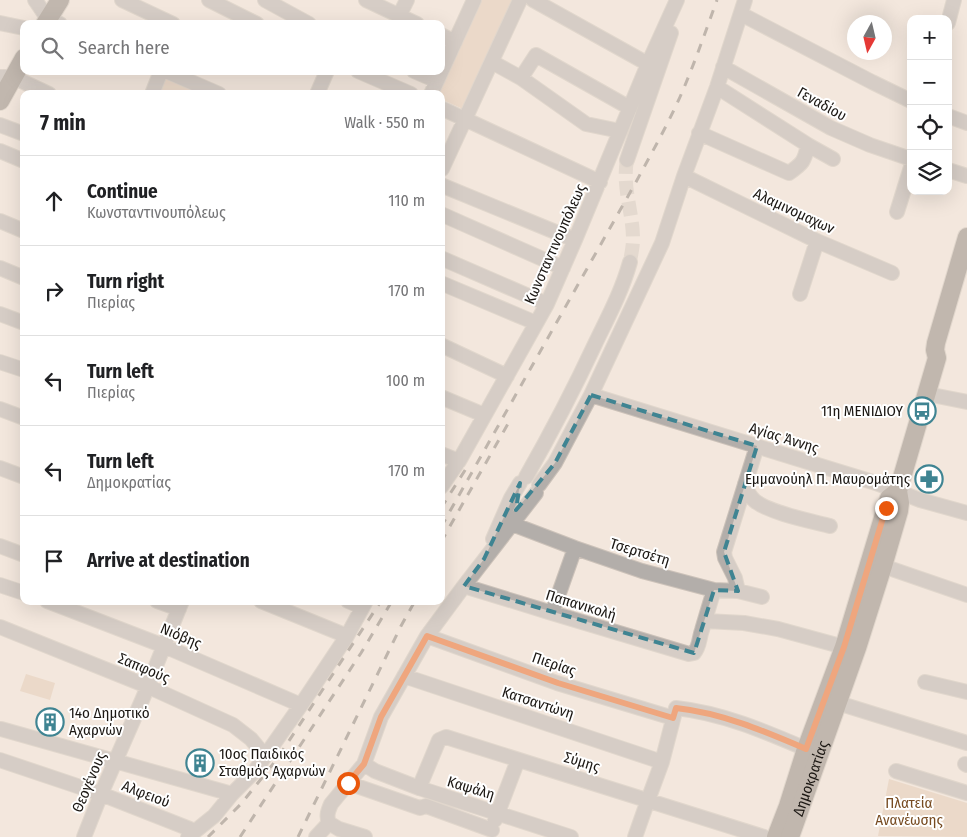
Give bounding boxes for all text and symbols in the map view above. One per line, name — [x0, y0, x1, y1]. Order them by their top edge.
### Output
north arrow — [847, 15, 892, 60]
map controls — [907, 15, 952, 195]
button: + — [907, 15, 952, 60]
search box — [20, 20, 445, 75]
icon: search — [38, 34, 66, 62]
text: Search here — [78, 36, 170, 59]
button: − — [907, 60, 952, 105]
street label: Γεναδίου — [794, 83, 850, 125]
button: locate — [907, 105, 952, 150]
text: 7 min — [40, 110, 86, 136]
text: Walk · 550 m — [344, 113, 425, 132]
button: layers — [907, 150, 952, 195]
text: Continue — [87, 180, 158, 203]
street label: Κωνσταντινουπόλεως — [520, 180, 590, 307]
street label: Αλαμινομαχων — [751, 184, 838, 238]
icon: ahead — [40, 187, 68, 215]
text: 110 m — [388, 191, 425, 210]
text: Κωνσταντινουπόλεως — [87, 203, 226, 222]
text: Turn right — [87, 270, 164, 293]
icon: right — [40, 277, 68, 305]
text: 170 m — [388, 281, 425, 300]
text: Πιερίας — [87, 293, 135, 312]
text: Turn left — [87, 360, 154, 383]
icon: left — [40, 367, 68, 395]
text: 100 m — [386, 371, 425, 390]
text: Πιερίας — [87, 383, 135, 402]
bus stop icon: 11η ΜΕΝΙΔΙΟΥ — [907, 396, 937, 426]
place label: 11η ΜΕΝΙΔΙΟΥ — [821, 402, 904, 420]
street label: Αγίας Άννης — [747, 419, 822, 457]
text: Turn left — [87, 450, 154, 473]
icon: left — [40, 457, 68, 485]
text: 170 m — [388, 461, 425, 480]
pharmacy icon: Εμμανούηλ Π. Μαυρομάτης — [914, 464, 944, 494]
place label: Εμμανούηλ Π. Μαυρομάτης — [745, 470, 911, 488]
text: Δημοκρατίας — [87, 473, 171, 492]
route end — [875, 497, 898, 520]
street label: Τσερτσέτη — [608, 534, 672, 570]
icon: arrive — [40, 547, 68, 575]
text: Arrive at destination — [87, 549, 250, 572]
street label: Παπανικολή — [544, 586, 618, 624]
street label: Νιόβης — [158, 619, 205, 653]
street label: Πιερίας — [530, 648, 579, 680]
street label: Σαπφούς — [116, 649, 173, 687]
street label: Κατσαντώνη — [500, 683, 576, 723]
place label: 14ο Δημοτικό Αχαρνών — [69, 704, 150, 739]
building icon: 14ο Δημοτικό Αχαρνών — [35, 707, 65, 737]
street label: Δημοκρατίας — [789, 738, 833, 819]
place label: 10ος Παιδικός Σταθμός Αχαρνών — [219, 745, 326, 780]
street label: Θεογένους — [68, 748, 110, 815]
building icon: 10ος Παιδικός Σταθμός Αχαρνών — [185, 748, 215, 778]
street label: Σύμης — [562, 748, 603, 776]
route start — [337, 772, 360, 795]
street label: Καψάλη — [445, 772, 497, 804]
street label: Αλφειού — [119, 777, 173, 811]
park label: Πλατεία Ανανέωσης — [875, 794, 943, 829]

